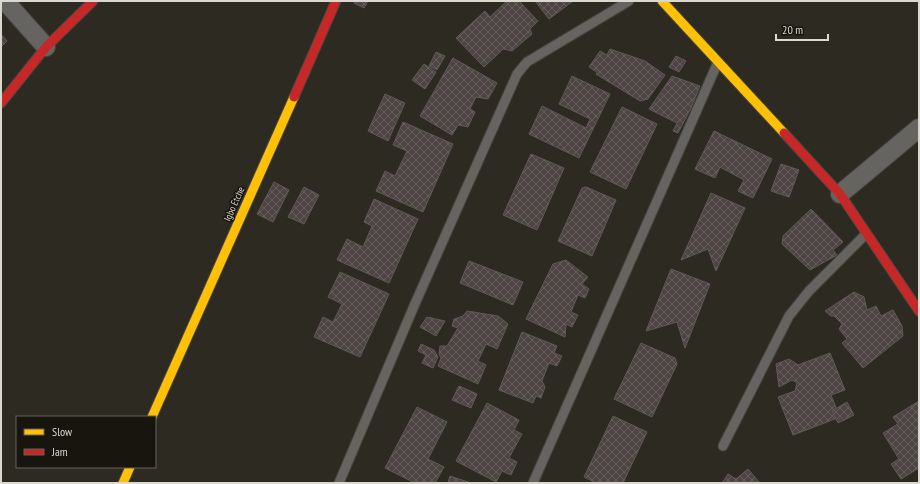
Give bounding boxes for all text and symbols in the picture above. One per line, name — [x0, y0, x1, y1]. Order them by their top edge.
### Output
scale bar — [776, 16, 828, 42]
text: 20 m — [782, 22, 803, 37]
street label: Igbo Etche — [221, 185, 247, 223]
legend — [16, 416, 156, 468]
text: Slow — [52, 424, 73, 439]
text: Jam — [51, 444, 68, 459]

